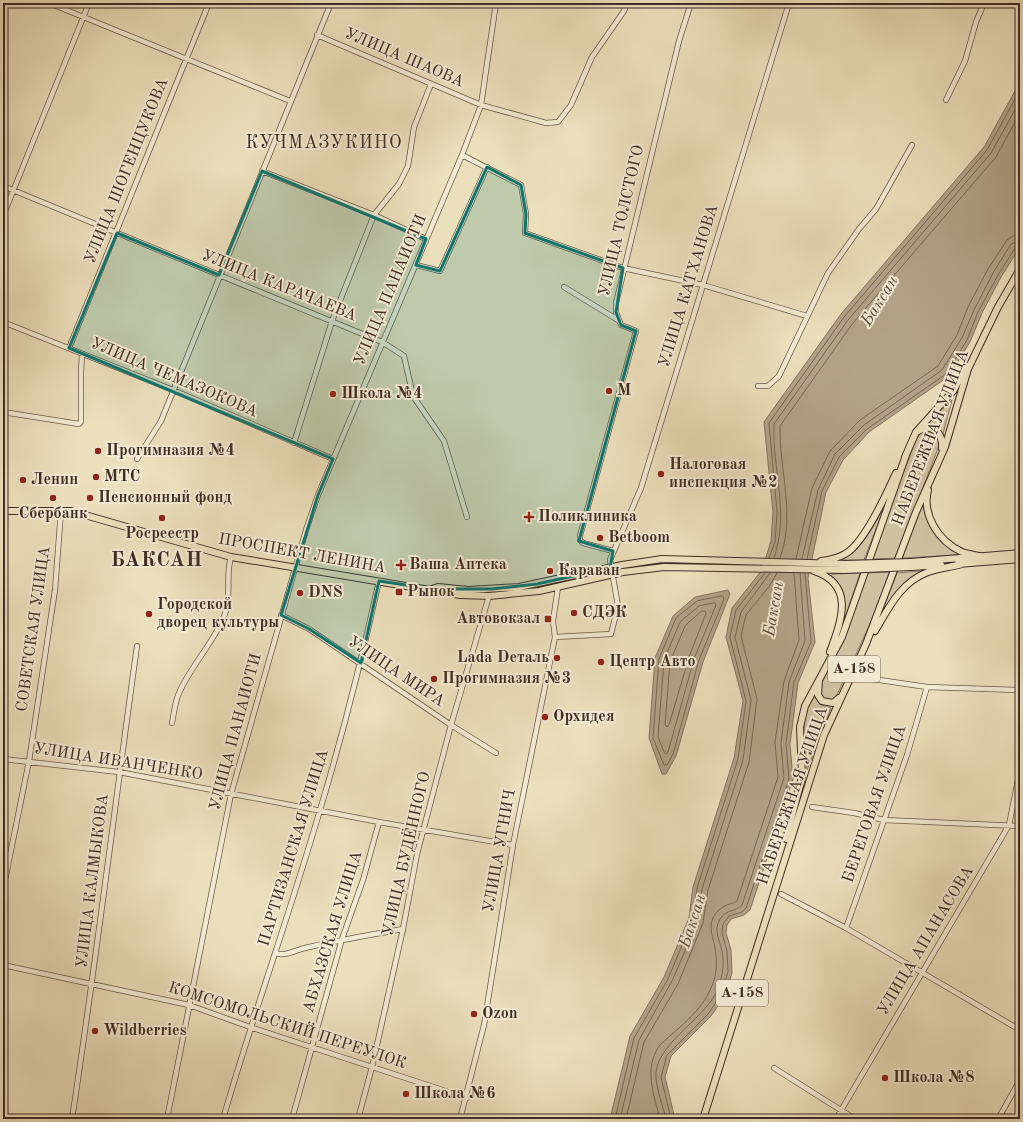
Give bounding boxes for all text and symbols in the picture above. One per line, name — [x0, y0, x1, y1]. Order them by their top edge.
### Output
street label: УЛИЦА ШАОВА — [342, 26, 466, 90]
street label: УЛИЦА ШОГЕНЦУКОВА — [82, 76, 172, 266]
district label: КУЧМАЗУКИНО — [245, 134, 403, 152]
street label: УЛИЦА ТОЛСТОГО — [597, 144, 647, 298]
street label: УЛИЦА КАТХАНОВА — [657, 203, 721, 369]
street label: УЛИЦА ПАНАИОТИ — [352, 212, 430, 368]
street label: УЛИЦА КАРАЧАЕВА — [199, 247, 359, 325]
water label: Баксан — [858, 273, 902, 330]
street label: УЛИЦА ЧЕМАЗОКОВА — [88, 336, 260, 420]
street label: НАБЕРЕЖНАЯ УЛИЦА — [890, 348, 972, 528]
place label: М — [617, 383, 631, 399]
place label: Школа №4 — [341, 386, 422, 402]
marker: М — [604, 386, 614, 396]
marker: Школа №4 — [328, 389, 338, 399]
place label: Прогимназия №4 — [106, 443, 235, 459]
marker: Прогимназия №4 — [93, 446, 103, 456]
place label: Налоговая инспекция №2 — [669, 457, 778, 491]
place label: МТС — [104, 469, 140, 485]
marker: Налоговая инспекция №2 — [656, 469, 666, 479]
place label: Ленин — [31, 472, 78, 488]
marker: МТС — [91, 472, 101, 482]
marker: Ленин — [18, 475, 28, 485]
place label: Пенсионный фонд — [98, 490, 232, 506]
marker: Сбербанк — [48, 493, 58, 503]
marker: Пенсионный фонд — [85, 493, 95, 503]
place label: Сбербанк — [19, 506, 88, 522]
place label: Поликлиника — [538, 509, 637, 525]
marker: Поликлиника — [523, 511, 535, 523]
marker: Росреестр — [157, 513, 167, 523]
place label: Росреестр — [125, 526, 199, 542]
place label: Betboom — [608, 530, 670, 546]
street label: ПРОСПЕКТ ЛЕНИНА — [217, 531, 387, 577]
marker: Betboom — [595, 533, 605, 543]
street label: СОВЕТСКАЯ УЛИЦА — [14, 545, 54, 713]
district label: БАКСАН — [111, 551, 203, 571]
place label: Ваша Аптека — [409, 557, 507, 573]
marker: Ваша Аптека — [396, 560, 406, 570]
place label: Караван — [558, 563, 620, 579]
marker: Караван — [545, 566, 555, 576]
water label: Баксан — [761, 580, 787, 639]
place label: Рынок — [407, 584, 455, 600]
place label: DNS — [308, 585, 343, 601]
marker: Рынок — [394, 587, 404, 597]
marker: DNS — [295, 588, 305, 598]
place label: Городской дворец культуры — [157, 597, 279, 631]
place label: СДЭК — [582, 605, 627, 621]
marker: СДЭК — [569, 608, 579, 618]
marker: Городской дворец культуры — [144, 609, 154, 619]
place label: Автовокзал — [456, 611, 540, 627]
marker: Автовокзал — [543, 614, 553, 624]
street label: УЛИЦА МИРА — [345, 634, 447, 710]
place label: Lada Dеталь — [457, 650, 549, 666]
street label: УЛИЦА ПАНАИОТИ — [207, 652, 265, 812]
marker: Lada Dеталь — [552, 653, 562, 663]
place label: Центр Авто — [609, 654, 696, 670]
road number: А-158 — [828, 656, 880, 682]
marker: Центр Авто — [596, 657, 606, 667]
place label: Прогимназия №3 — [442, 671, 571, 687]
marker: Прогимназия №3 — [429, 674, 439, 684]
street label: НАБЕРЕЖНАЯ УЛИЦА — [755, 705, 831, 887]
place label: Орхидея — [553, 709, 614, 725]
marker: Орхидея — [540, 712, 550, 722]
street label: БЕРЕГОВАЯ УЛИЦА — [840, 723, 910, 885]
street label: УЛИЦА ИВАНЧЕНКО — [32, 741, 204, 783]
street label: ПАРТИЗАНСКАЯ УЛИЦА — [256, 748, 332, 948]
street label: УЛИЦА БУДЁННОГО — [376, 769, 434, 938]
street label: УЛИЦА УГНИЧ — [481, 788, 519, 914]
street label: УЛИЦА КАЛМЫКОВА — [74, 793, 112, 969]
street label: АБХАЗСКАЯ УЛИЦА — [301, 849, 365, 1015]
street label: УЛИЦА АПАНАСОВА — [875, 864, 977, 1018]
water label: Баксан — [676, 892, 710, 951]
street label: КОМСОМОЛЬСКИЙ ПЕРЕУЛОК — [166, 976, 410, 1072]
road number: А-158 — [716, 980, 768, 1006]
place label: Ozon — [482, 1006, 518, 1022]
marker: Ozon — [469, 1009, 479, 1019]
place label: Wildberries — [103, 1023, 187, 1039]
marker: Wildberries — [90, 1026, 100, 1036]
place label: Школа №8 — [893, 1070, 974, 1086]
marker: Школа №8 — [880, 1073, 890, 1083]
place label: Школа №6 — [414, 1086, 495, 1102]
marker: Школа №6 — [401, 1089, 411, 1099]

